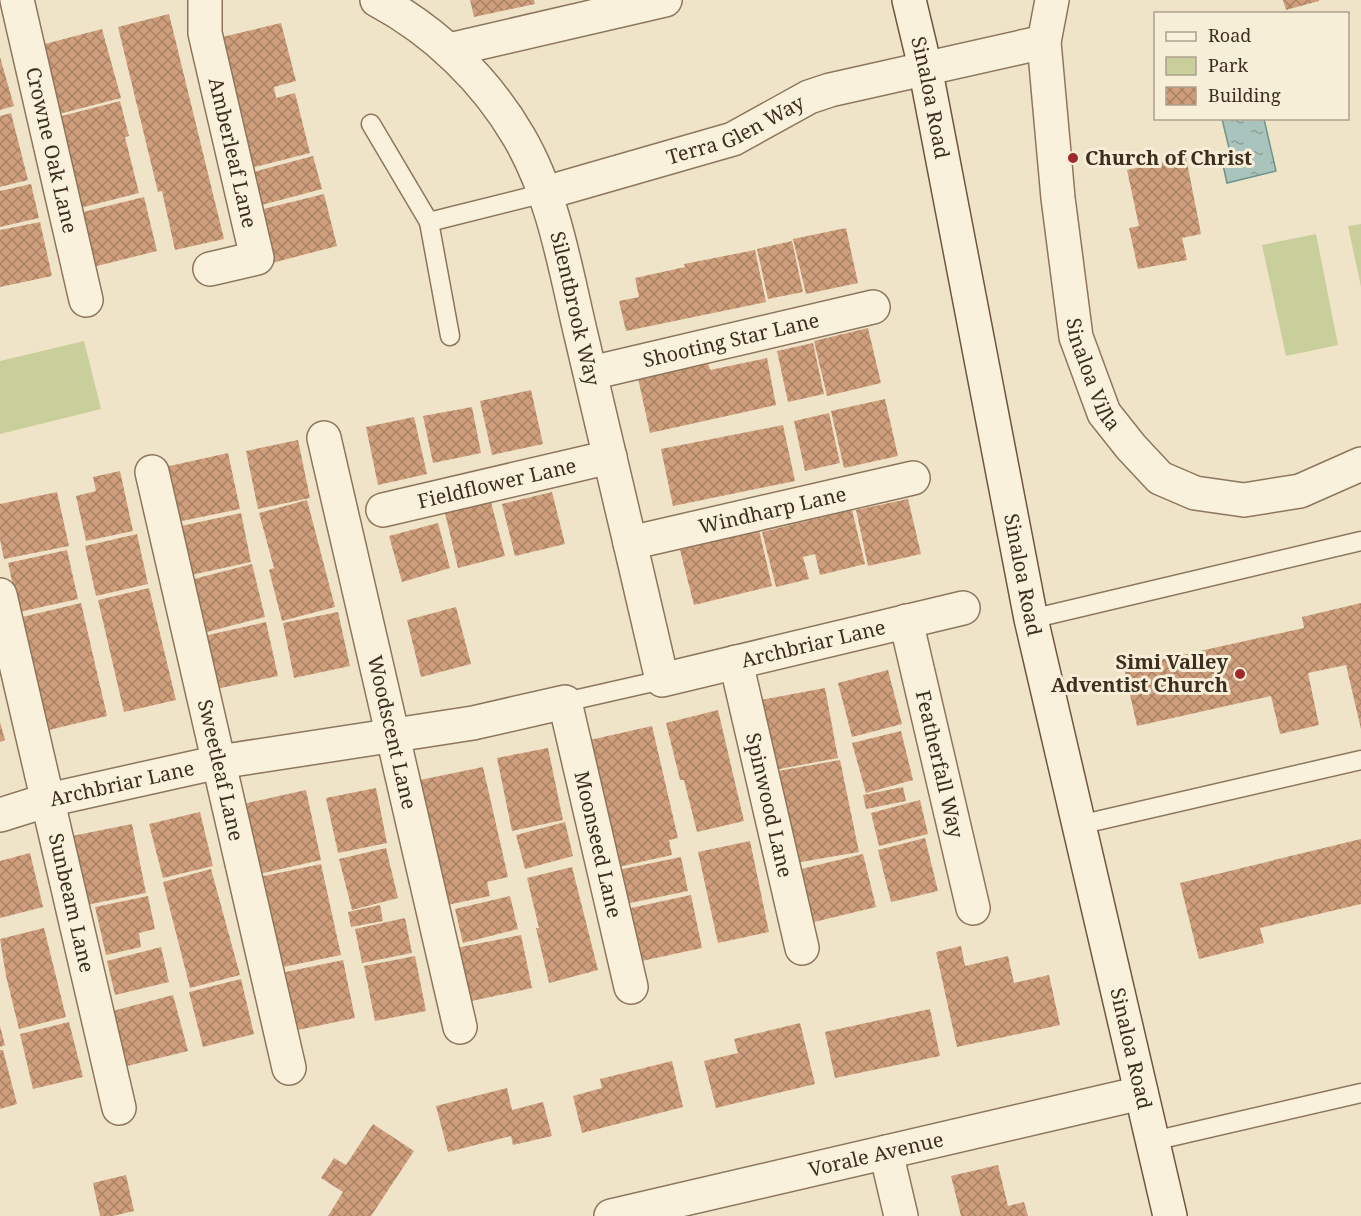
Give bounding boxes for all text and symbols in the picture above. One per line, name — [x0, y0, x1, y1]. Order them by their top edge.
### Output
legend — [1154, 12, 1349, 120]
text: Road — [1208, 23, 1251, 47]
street label: Sinaloa Road — [905, 34, 956, 161]
text: Park — [1208, 53, 1248, 77]
street label: Crowne Oak Lane — [20, 64, 84, 236]
street label: Amberleaf Lane — [203, 75, 264, 231]
text: Building — [1208, 83, 1281, 107]
street label: Terra Glen Way — [663, 88, 809, 170]
place label: Church of Christ — [1085, 144, 1252, 171]
marker: Church of Christ — [1066, 151, 1080, 165]
street label: Silentbrook Way — [544, 228, 607, 389]
street label: Shooting Star Lane — [640, 306, 822, 373]
street label: Sinaloa Villa — [1061, 316, 1127, 436]
street label: Fieldflower Lane — [415, 451, 579, 514]
street label: Windharp Lane — [696, 480, 849, 540]
street label: Sinaloa Road — [998, 511, 1048, 638]
street label: Archbriar Lane — [738, 613, 888, 674]
place label: Simi Valley Adventist Church — [1051, 648, 1228, 698]
street label: Woodscent Lane — [362, 653, 423, 812]
marker: Simi Valley Adventist Church — [1233, 667, 1247, 681]
street label: Featherfall Way — [910, 688, 970, 841]
street label: Sweetleaf Lane — [192, 697, 250, 844]
street label: Spinwood Lane — [740, 730, 799, 880]
street label: Archbriar Lane — [47, 754, 197, 812]
street label: Moonseed Lane — [568, 768, 629, 920]
street label: Sunbeam Lane — [43, 830, 101, 975]
street label: Sinaloa Road — [1104, 985, 1159, 1112]
street label: Vorale Avenue — [806, 1125, 946, 1183]

